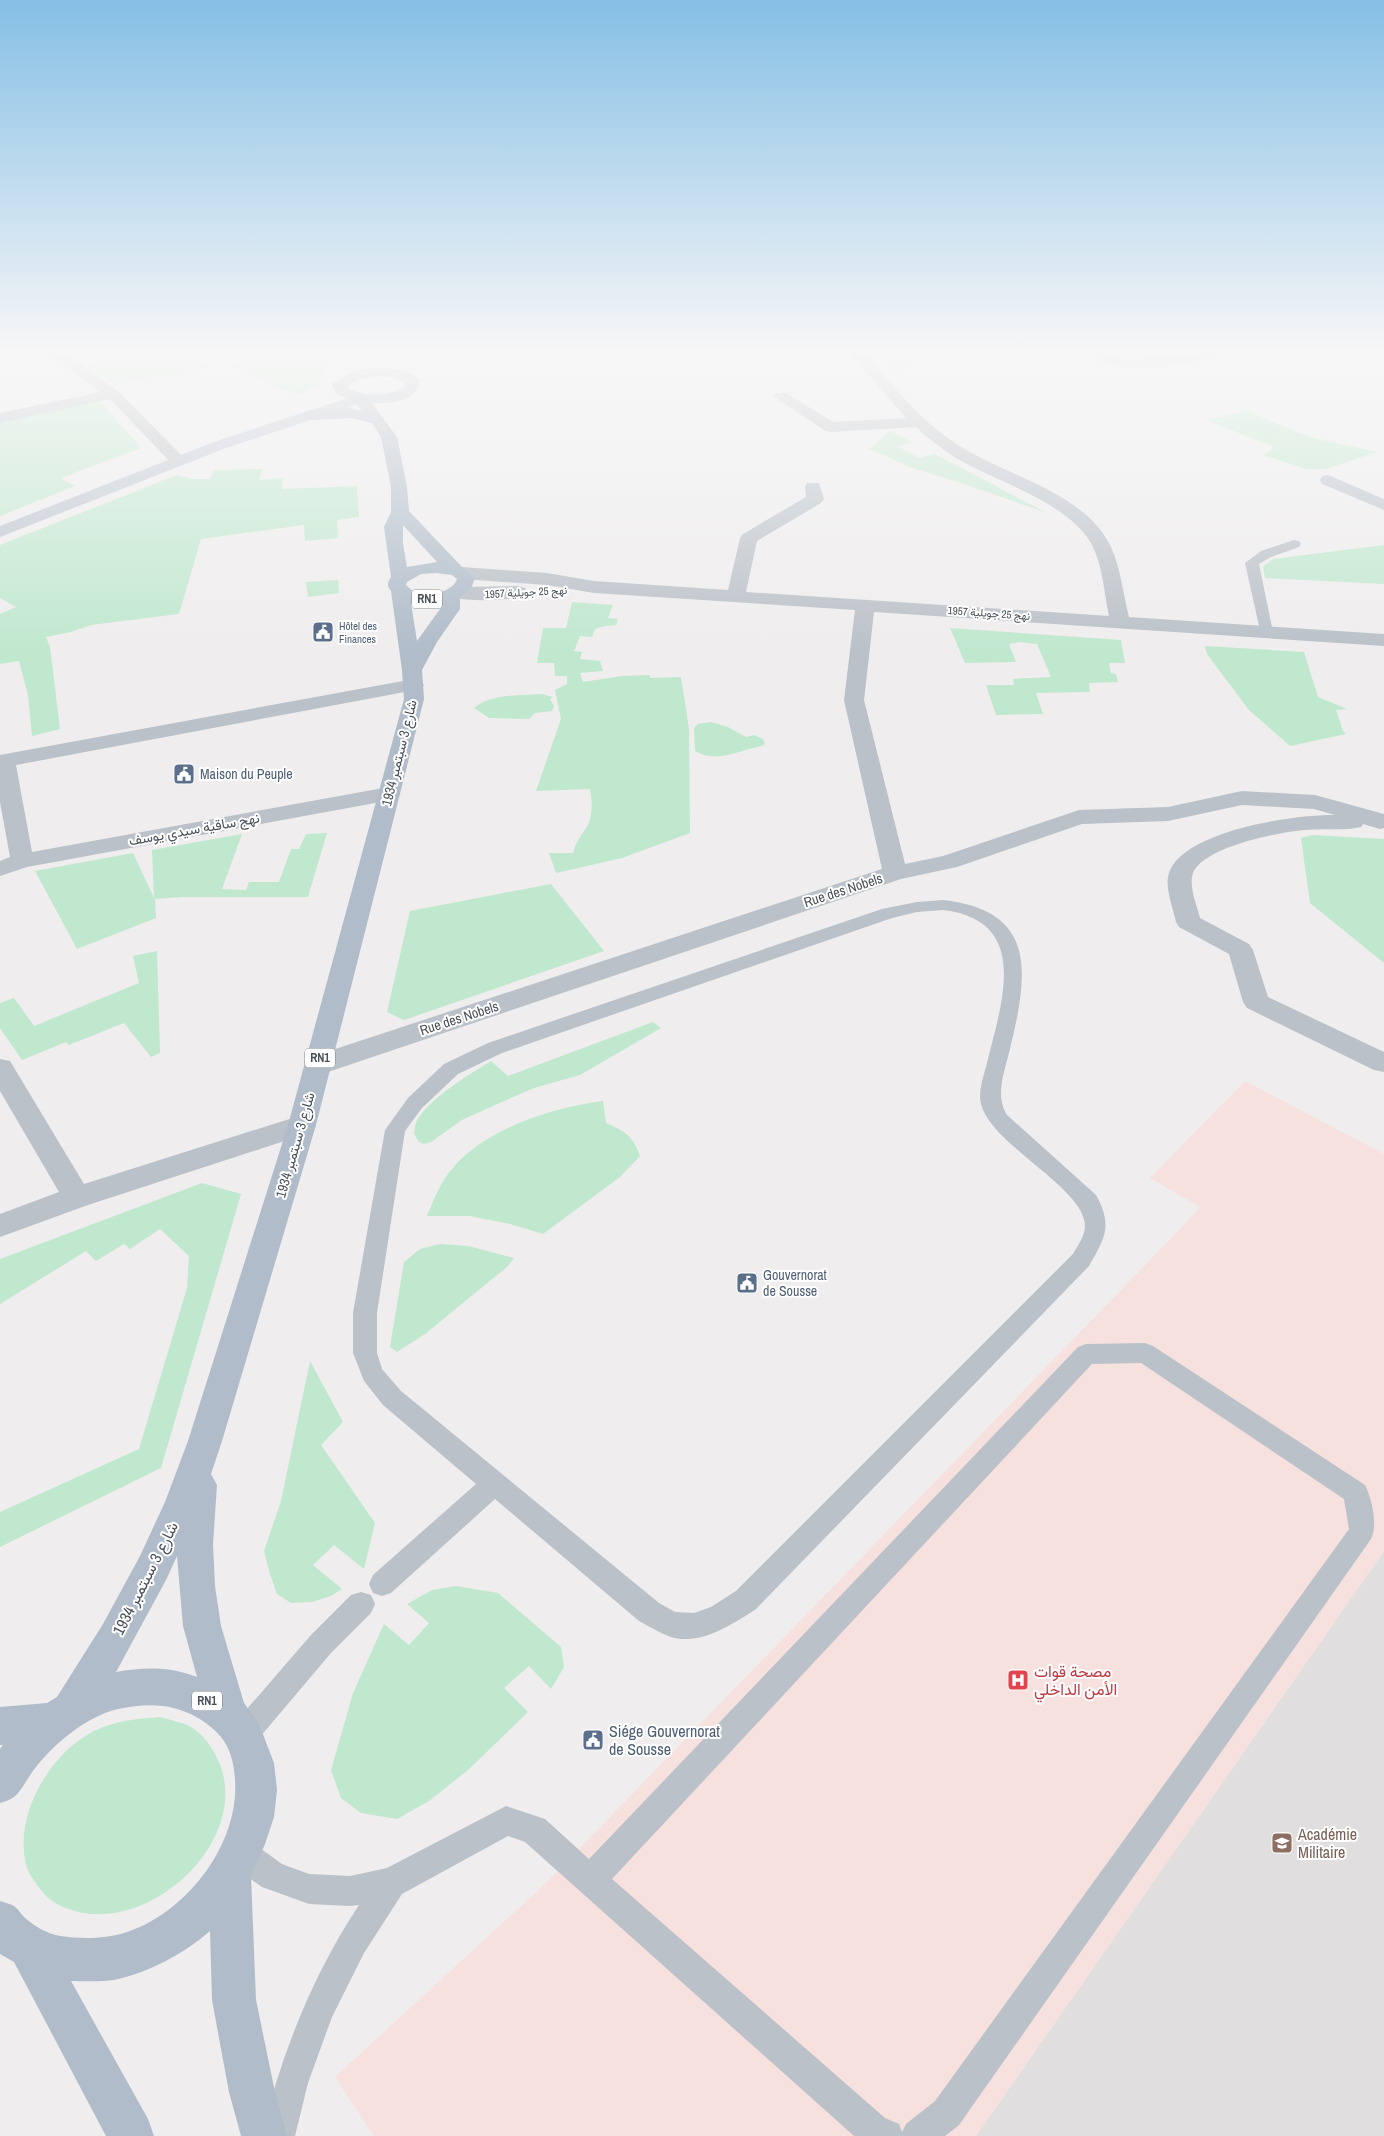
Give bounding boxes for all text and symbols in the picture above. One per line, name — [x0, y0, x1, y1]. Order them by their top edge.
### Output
street label: نهج 25 جويلية 1957 — [484, 583, 568, 602]
road number: RN1 — [412, 590, 442, 608]
street label: نهج 25 جويلية 1957 — [947, 603, 1031, 624]
place label: Hôtel des Finances — [339, 619, 378, 646]
public building icon: Hôtel des Finances — [311, 620, 335, 644]
street label: شارع 3 سبتمبر 1934 — [377, 698, 423, 808]
public building icon: Maison du Peuple — [172, 762, 196, 786]
place label: Maison du Peuple — [200, 765, 293, 783]
street label: نهج ساقية سيدي يوسف — [127, 809, 261, 852]
street label: Rue des Nobels — [801, 869, 885, 911]
street label: Rue des Nobels — [417, 997, 501, 1039]
road number: RN1 — [305, 1048, 335, 1068]
street label: شارع 3 سبتمبر 1934 — [271, 1090, 321, 1200]
place label: Gouvernorat de Sousse — [763, 1266, 827, 1300]
public building icon: Gouvernorat de Sousse — [735, 1271, 759, 1295]
street label: شارع 3 سبتمبر 1934 — [107, 1518, 184, 1639]
place label: مصحة قوات الأمن الداخلي — [1034, 1660, 1117, 1703]
hospital icon: مصحة قوات الأمن الداخلي — [1006, 1668, 1030, 1692]
road number: RN1 — [192, 1692, 222, 1710]
place label: Siége Gouvernorat de Sousse — [609, 1720, 720, 1760]
public building icon: Siége Gouvernorat de Sousse — [581, 1728, 605, 1752]
place label: Académie Militaire — [1297, 1823, 1357, 1863]
school or university icon: Académie Militaire — [1270, 1831, 1294, 1855]

